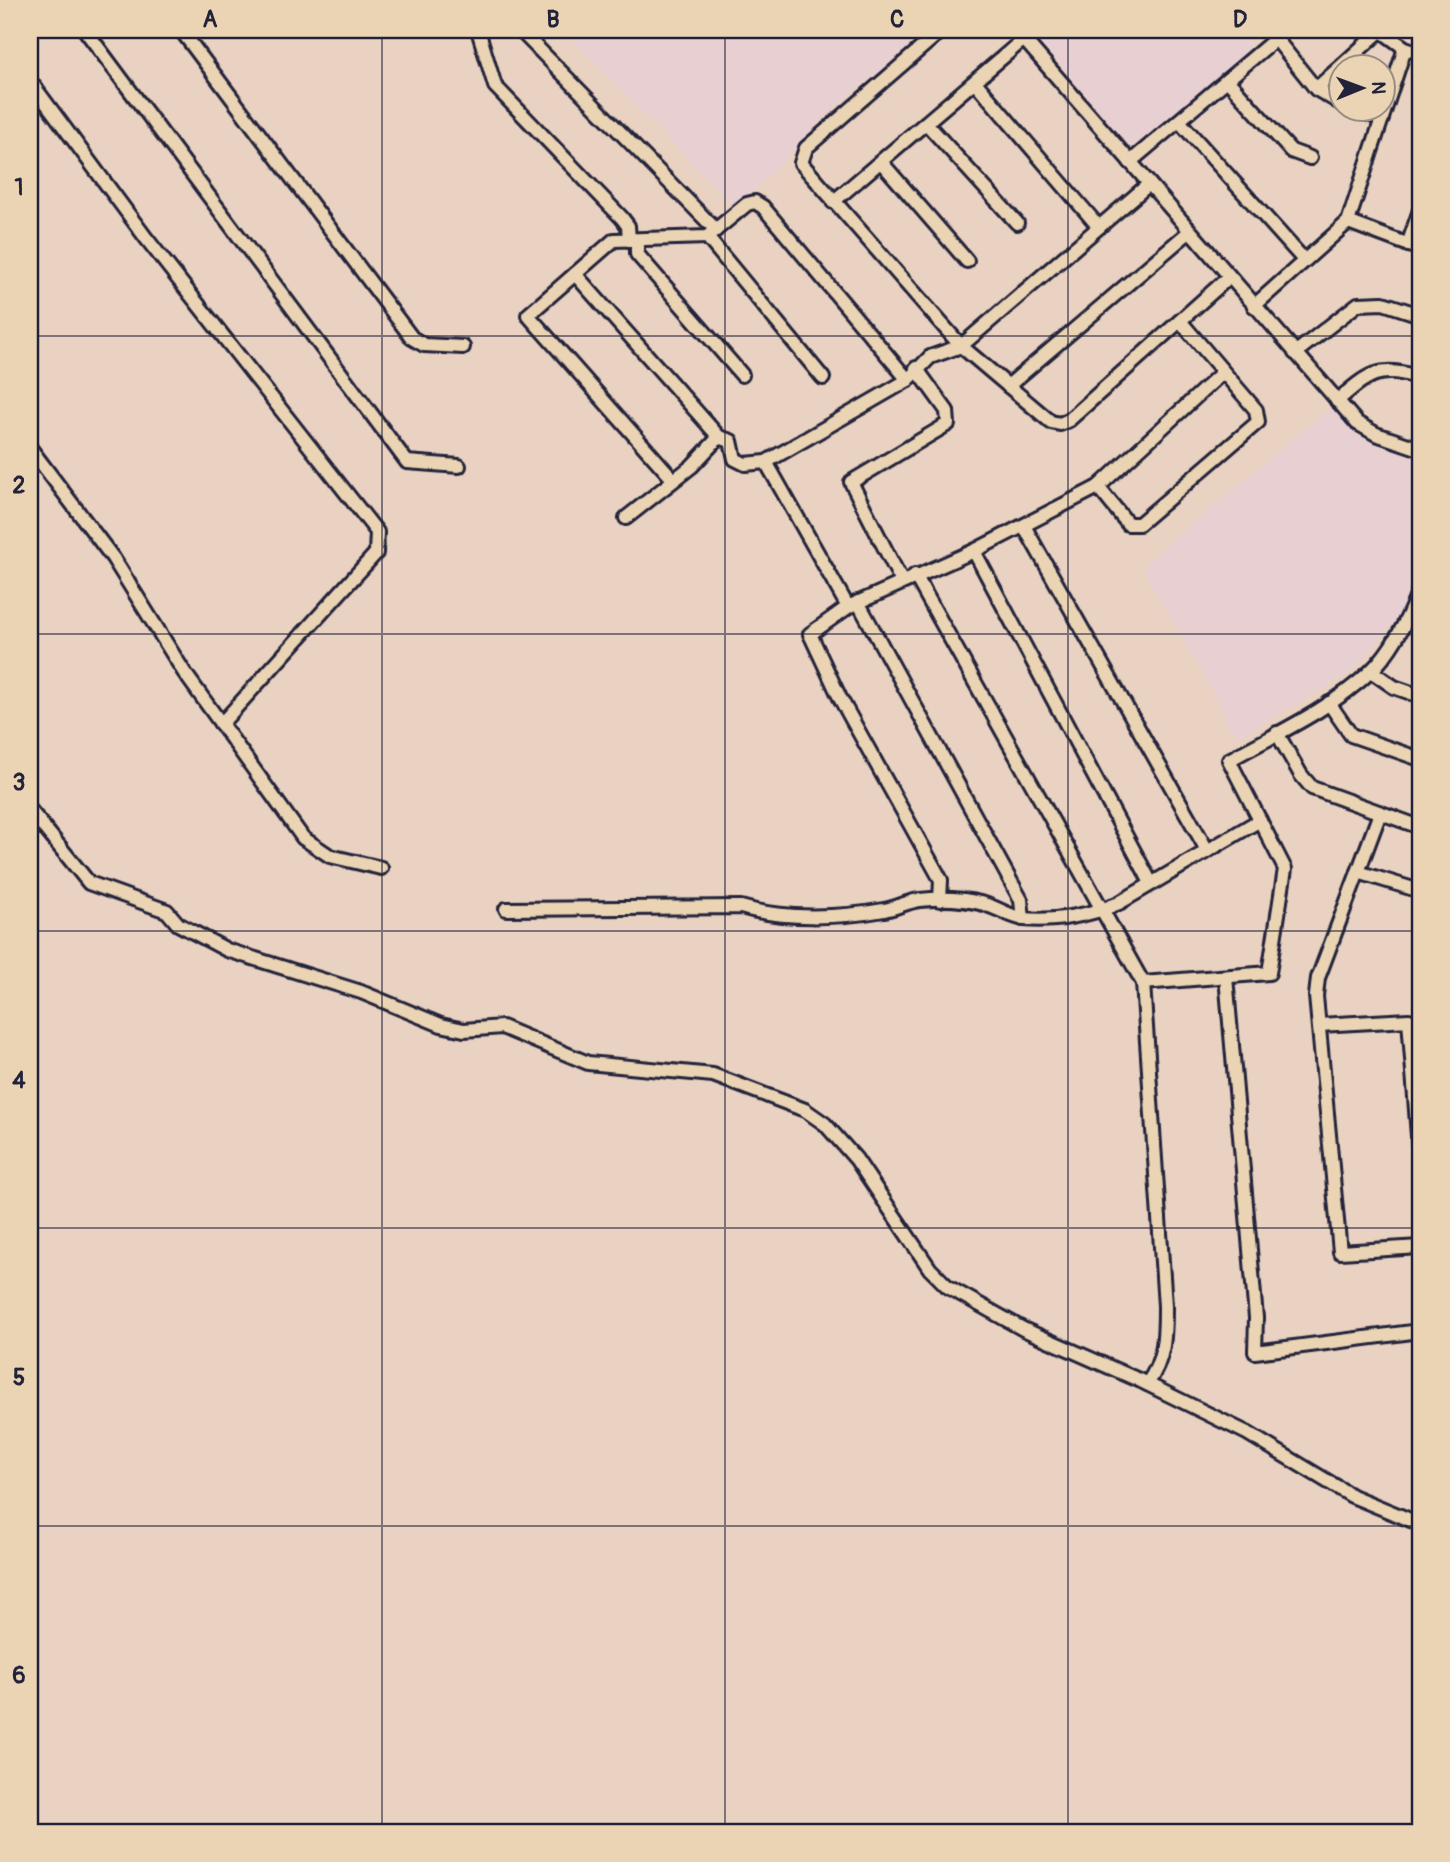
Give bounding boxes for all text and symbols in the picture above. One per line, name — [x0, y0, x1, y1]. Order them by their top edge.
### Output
text: A — [203, 5, 218, 34]
text: B — [546, 5, 560, 34]
text: C — [890, 5, 904, 34]
text: D — [1233, 5, 1247, 34]
north arrow — [1328, 52, 1398, 122]
text: N — [1366, 81, 1390, 94]
text: 1 — [15, 173, 24, 202]
text: 2 — [13, 471, 26, 500]
text: 3 — [13, 768, 25, 797]
text: 4 — [12, 1066, 26, 1095]
text: 5 — [13, 1363, 25, 1392]
text: 6 — [12, 1661, 26, 1690]

